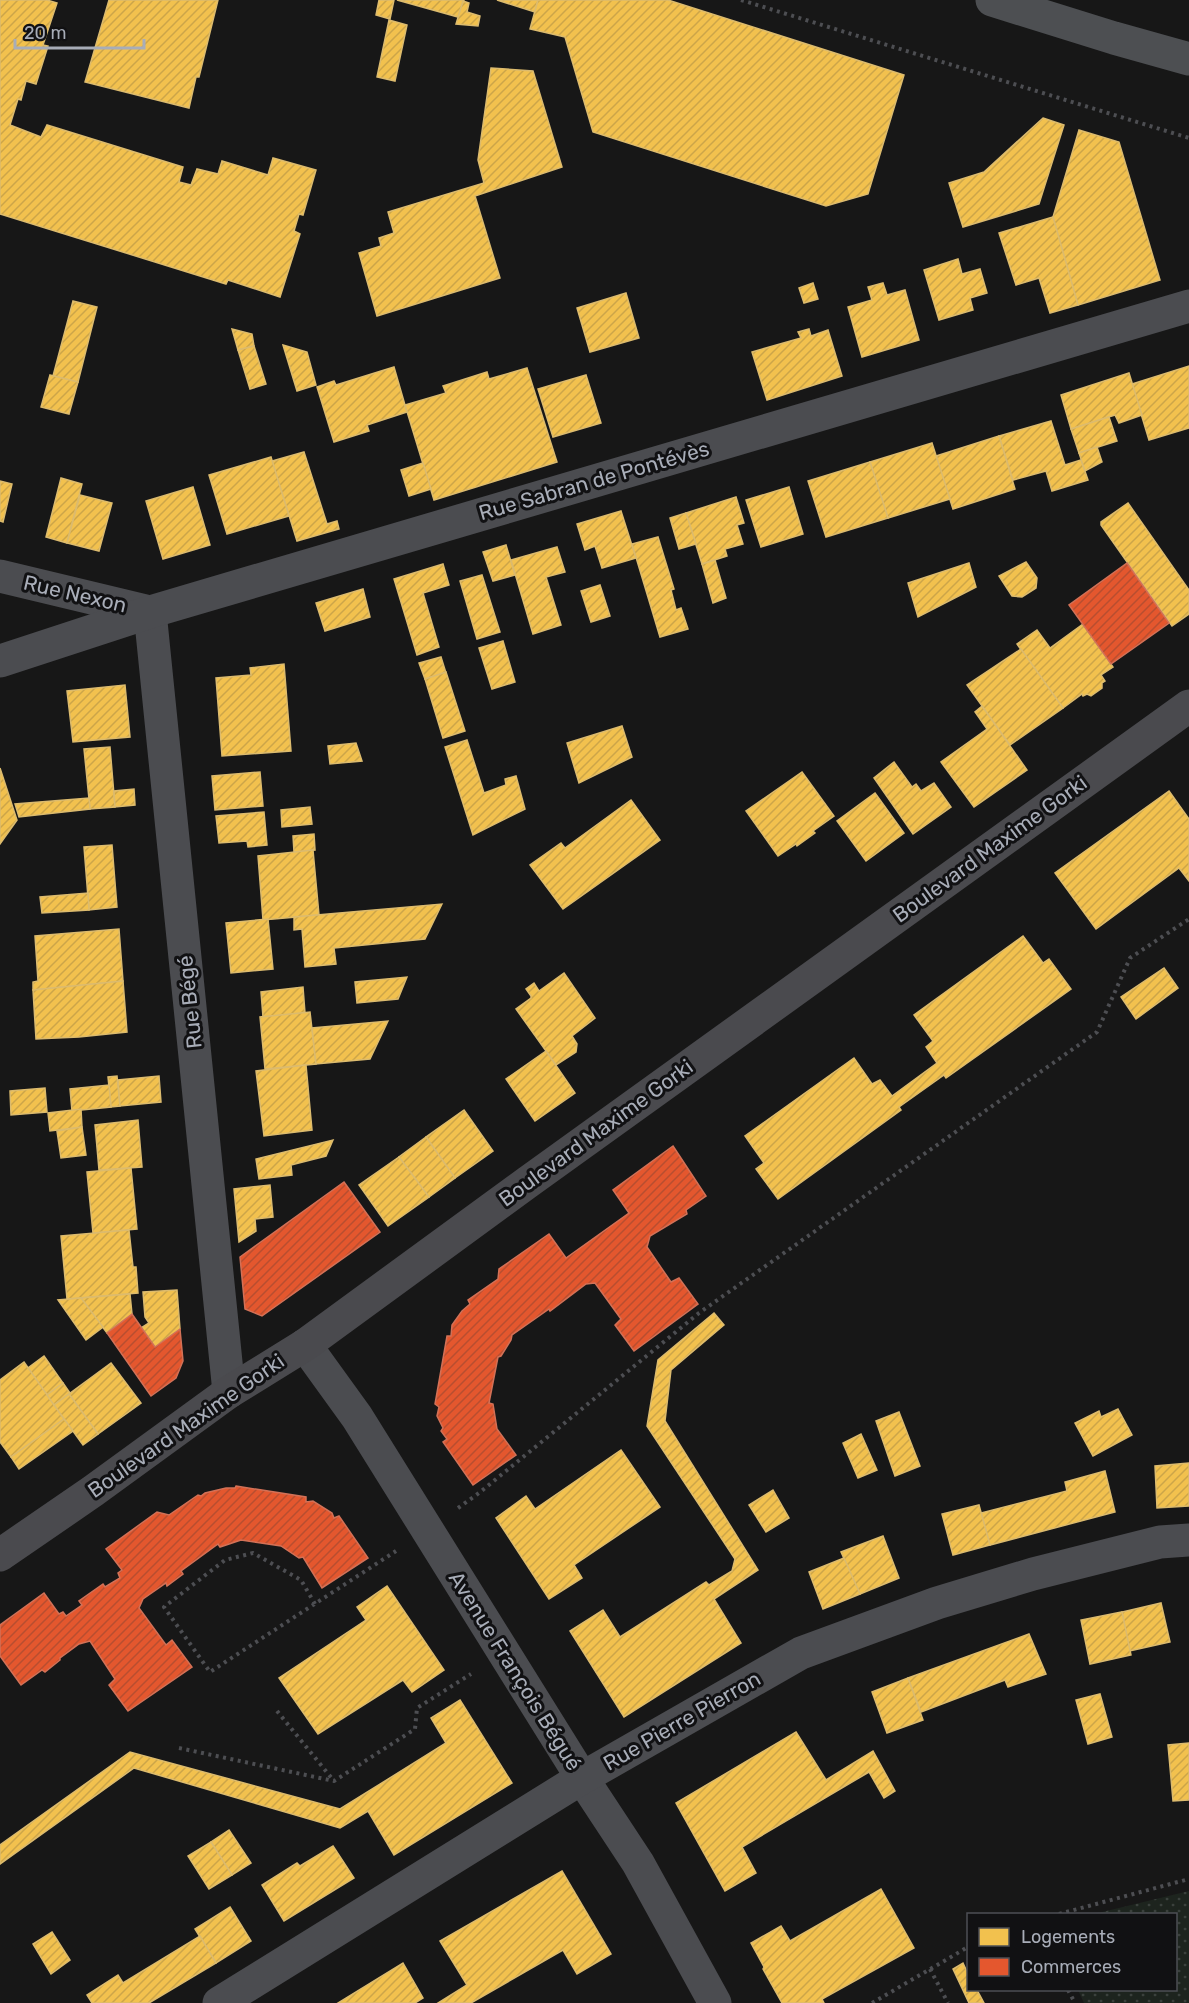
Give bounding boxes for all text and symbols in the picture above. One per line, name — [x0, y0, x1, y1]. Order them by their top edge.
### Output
scale bar — [15, 12, 144, 50]
text: 20 m — [24, 22, 66, 44]
street label: Rue Sabran de Pontévès — [476, 436, 712, 525]
street label: Rue Nexon — [21, 569, 129, 618]
street label: Boulevard Maxime Gorki — [888, 770, 1092, 927]
street label: Rue Bégé — [172, 954, 207, 1050]
street label: Boulevard Maxime Gorki — [494, 1054, 698, 1211]
street label: Boulevard Maxime Gorki — [83, 1348, 289, 1503]
street label: Avenue François Bégué — [444, 1567, 587, 1775]
street label: Rue Pierre Pierron — [599, 1665, 765, 1776]
legend — [967, 1913, 1177, 1991]
text: Logements — [1021, 1926, 1115, 1948]
text: Commerces — [1021, 1956, 1121, 1978]

